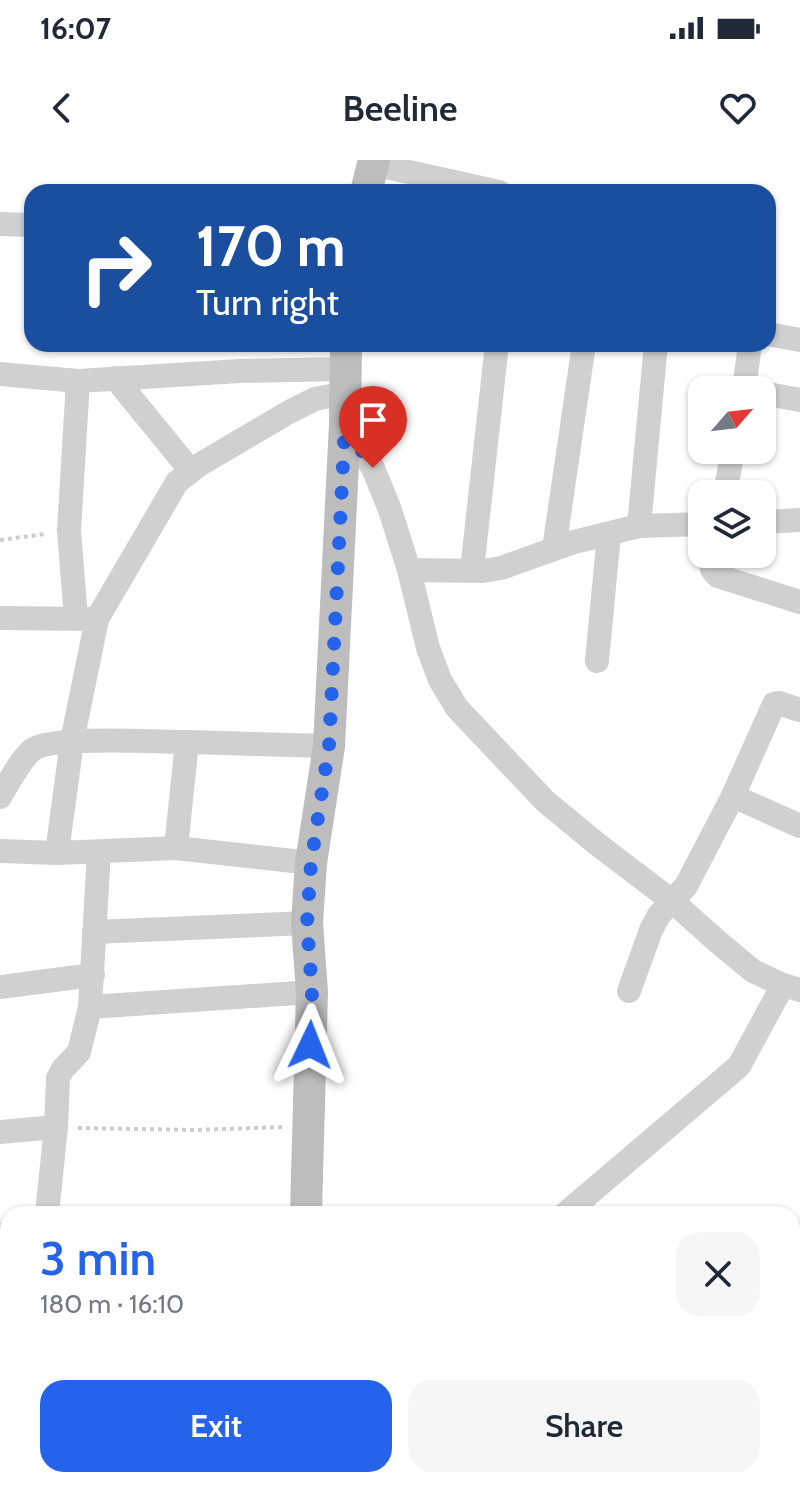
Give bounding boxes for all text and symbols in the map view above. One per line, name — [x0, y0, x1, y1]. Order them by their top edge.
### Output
text: 16:07 — [40, 10, 111, 47]
icon: back — [40, 86, 84, 130]
text: Beeline — [342, 86, 458, 130]
icon: heart — [716, 86, 760, 130]
text: 170 m — [196, 212, 346, 280]
icon: right — [64, 216, 168, 320]
text: Turn right — [196, 280, 339, 324]
north arrow — [688, 376, 776, 464]
map controls — [688, 376, 776, 568]
pin — [339, 386, 407, 468]
icon: arrive — [351, 398, 395, 442]
button: layers — [688, 480, 776, 568]
position arrow — [268, 1003, 352, 1087]
text: 3 min — [40, 1229, 156, 1287]
button: close — [676, 1232, 760, 1316]
text: 180 m · 16:10 — [40, 1288, 184, 1320]
button: Exit — [40, 1380, 392, 1472]
button: Share — [408, 1380, 760, 1472]

